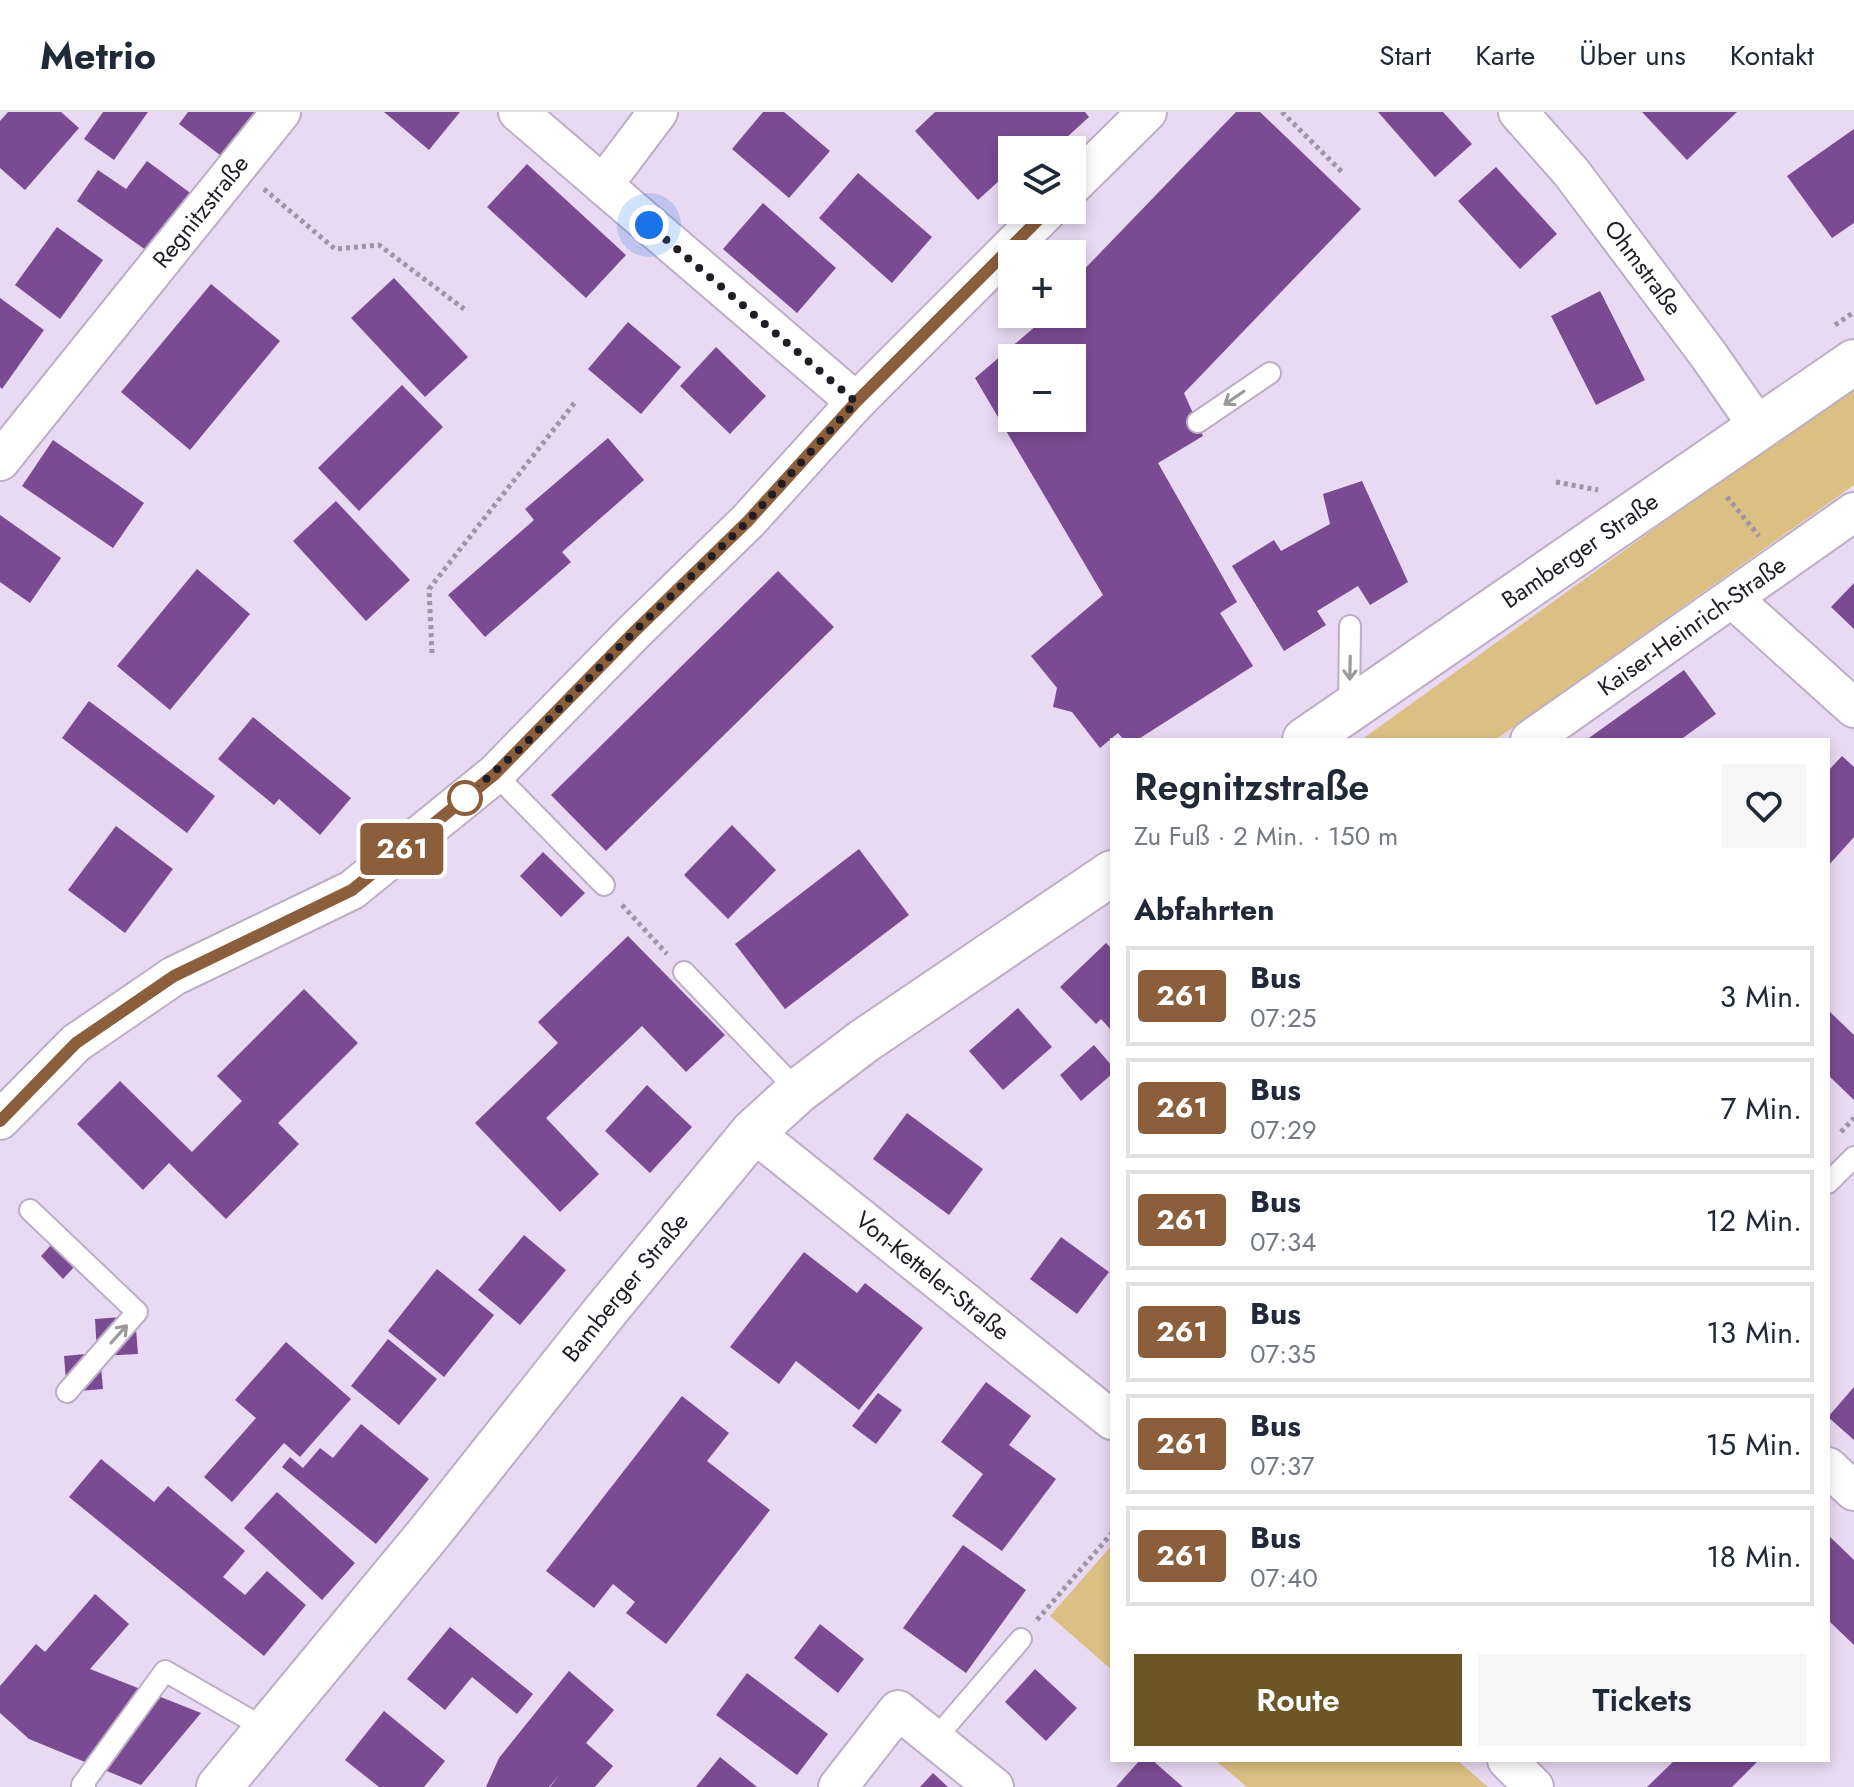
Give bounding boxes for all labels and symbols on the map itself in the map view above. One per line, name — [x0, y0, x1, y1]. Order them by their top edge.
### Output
street label: Regnitzstraße — [144, 147, 257, 276]
your location — [629, 205, 669, 245]
street label: Ohmstraße — [1596, 213, 1691, 323]
one-way arrow — [1223, 390, 1245, 406]
street label: Bamberger Straße — [1494, 484, 1665, 617]
street label: Kaiser-Heinrich-Straße — [1590, 547, 1793, 704]
one-way arrow — [1342, 654, 1358, 681]
unlabelled marker — [448, 781, 482, 815]
line badge: 261 — [356, 823, 448, 875]
street label: Von-Ketteler-Straße — [848, 1203, 1018, 1349]
street label: Bamberger Straße — [553, 1205, 697, 1369]
one-way arrow — [110, 1324, 129, 1344]

